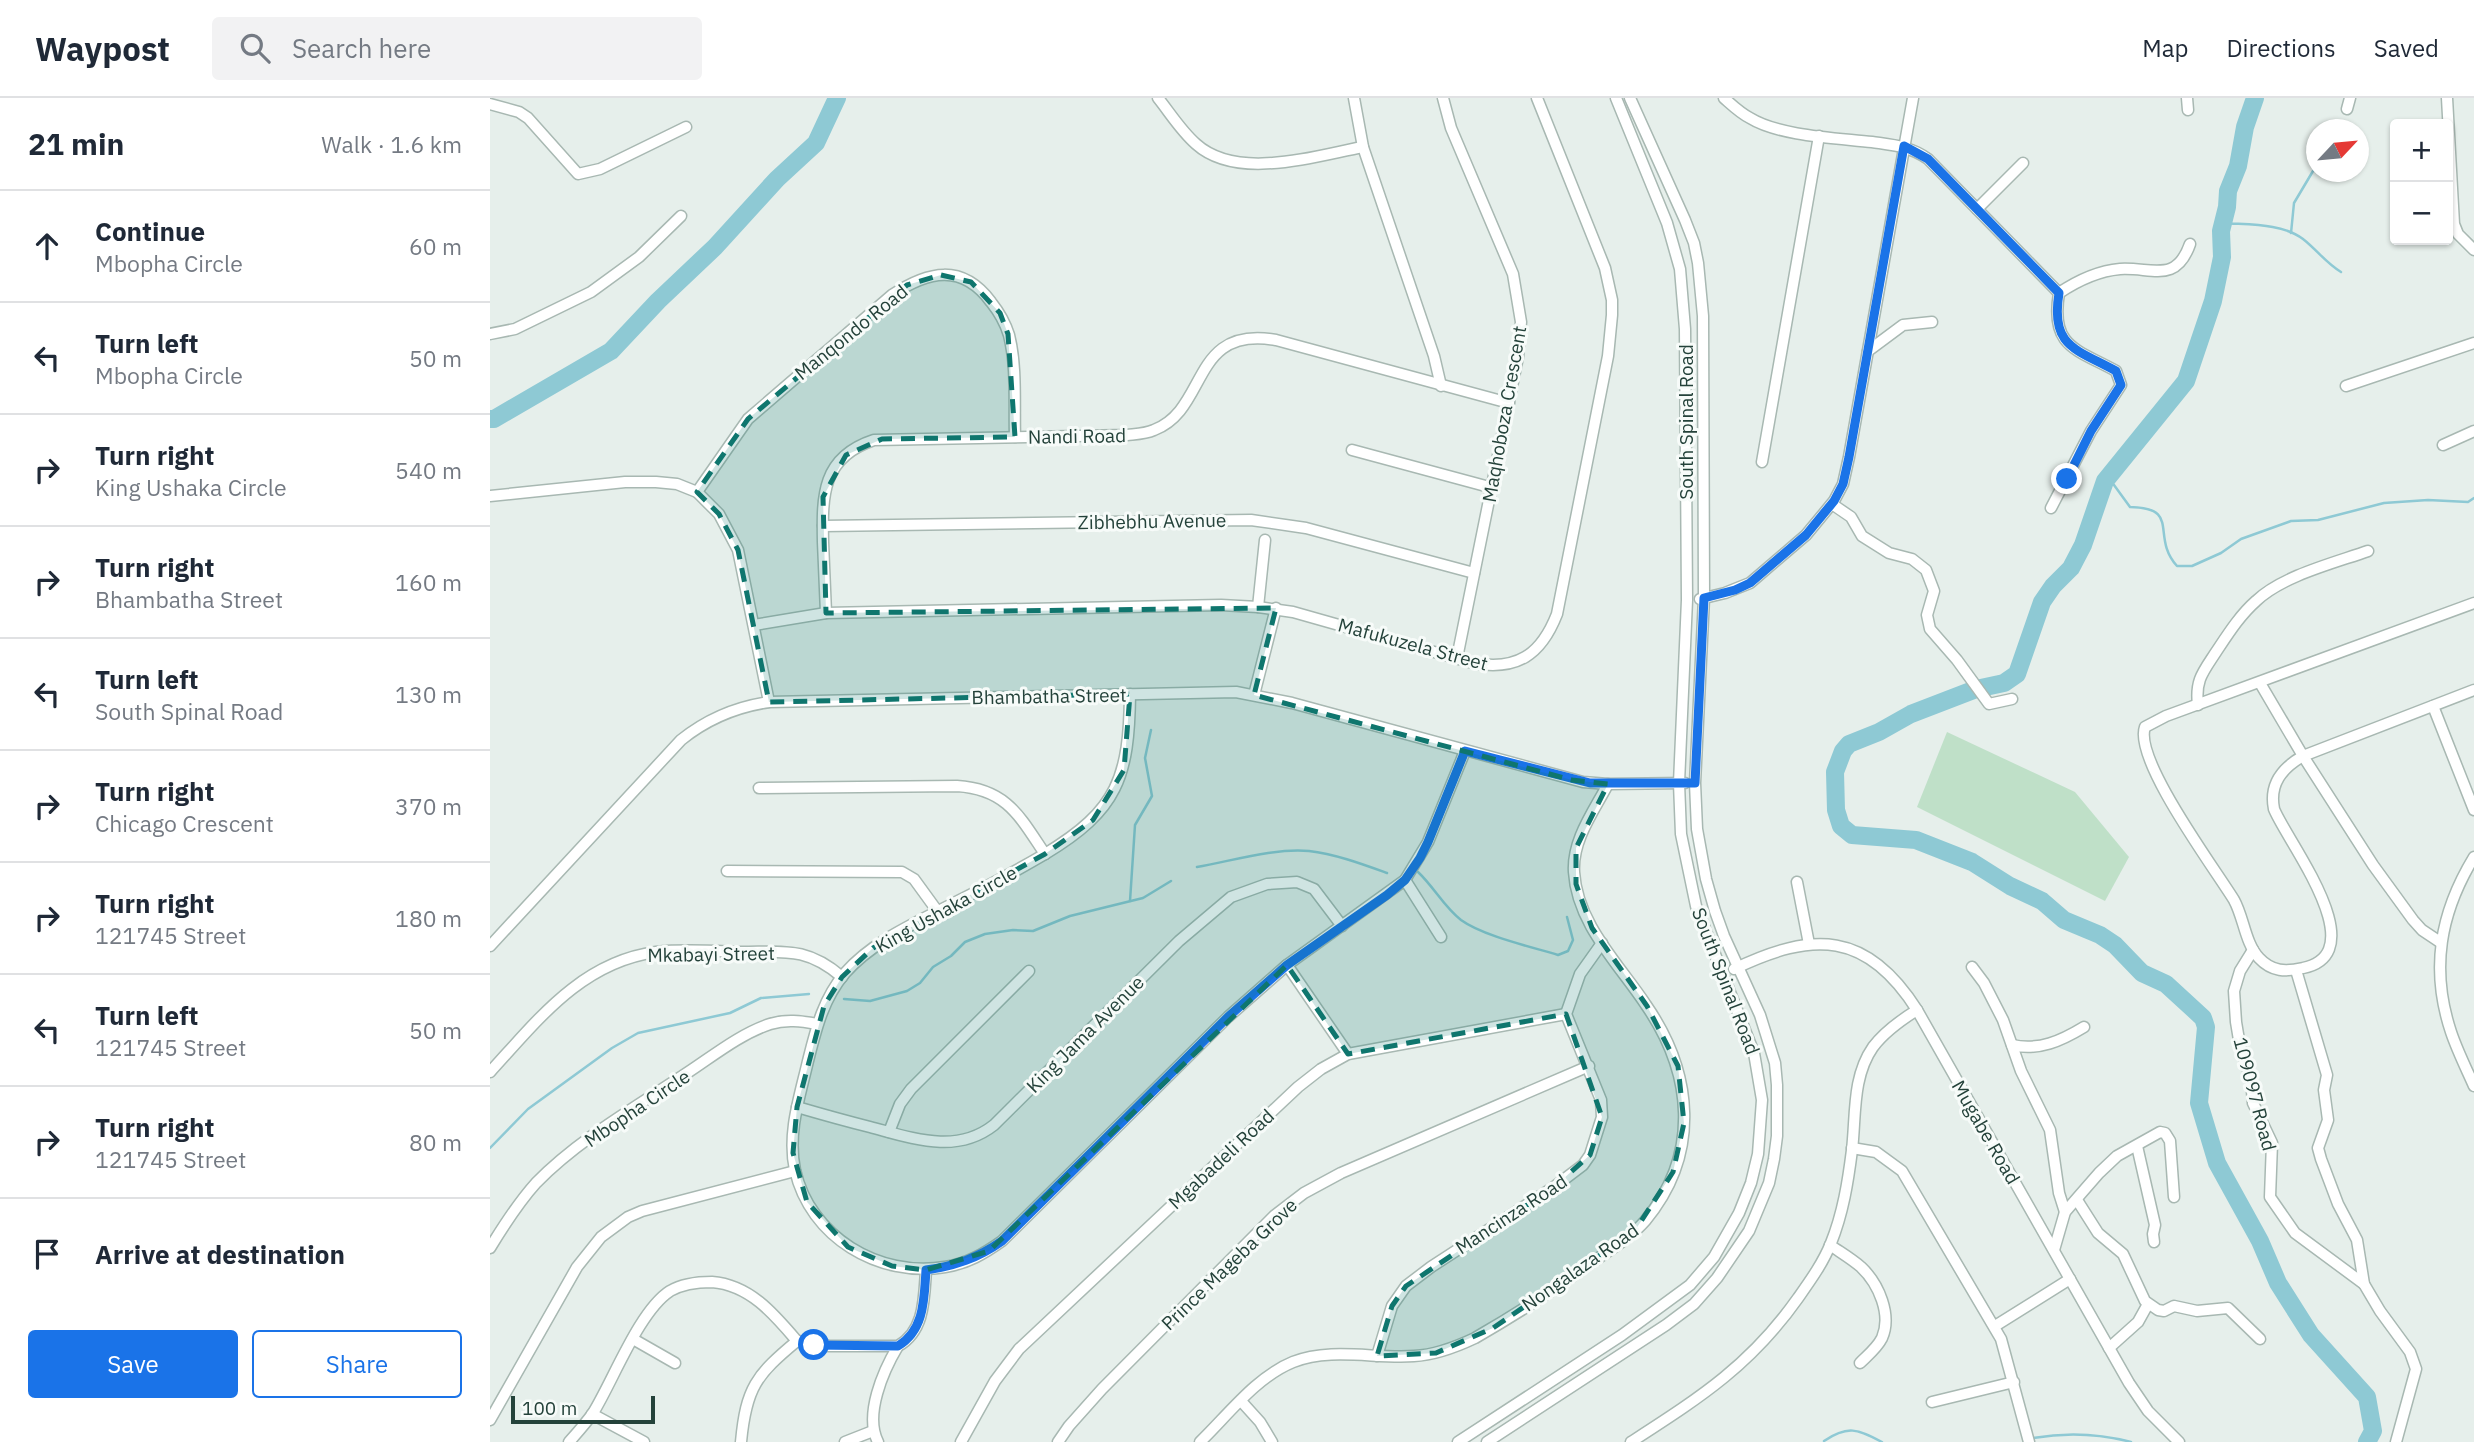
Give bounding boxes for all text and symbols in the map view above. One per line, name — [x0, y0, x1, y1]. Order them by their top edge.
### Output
search box — [212, 17, 702, 80]
text: Waypost — [35, 27, 170, 70]
icon: search — [236, 29, 274, 67]
text: Search here — [292, 31, 431, 65]
text: Map — [2142, 32, 2188, 64]
text: Directions — [2226, 32, 2336, 64]
text: Saved — [2374, 32, 2439, 64]
north arrow — [2306, 119, 2369, 182]
map controls — [2390, 119, 2453, 245]
button: + — [2390, 119, 2453, 182]
text: 21 min — [28, 124, 124, 163]
text: Walk · 1.6 km — [321, 129, 462, 159]
button: − — [2390, 182, 2453, 245]
text: Continue — [95, 214, 205, 248]
icon: ahead — [28, 227, 66, 265]
text: 60 m — [409, 231, 462, 261]
text: Mbopha Circle — [95, 248, 243, 278]
street label: Manqondo Road — [790, 279, 912, 385]
street label: Maqhoboza Crescent — [1477, 324, 1531, 504]
text: Turn left — [95, 326, 198, 360]
icon: left — [28, 339, 66, 377]
text: 50 m — [409, 343, 462, 373]
street label: South Spinal Road — [1674, 344, 1698, 500]
text: Mbopha Circle — [95, 360, 243, 390]
street label: Nandi Road — [1028, 423, 1126, 449]
text: Turn right — [95, 438, 214, 472]
icon: right — [28, 451, 66, 489]
text: 540 m — [395, 455, 462, 485]
route end — [2051, 463, 2082, 494]
text: King Ushaka Circle — [95, 472, 287, 502]
street label: Zibhebhu Avenue — [1078, 508, 1226, 534]
text: Turn right — [95, 550, 214, 584]
icon: right — [28, 563, 66, 601]
text: 160 m — [395, 567, 462, 597]
text: Bhambatha Street — [95, 584, 283, 614]
street label: Mafukuzela Street — [1335, 612, 1491, 676]
text: Turn left — [95, 662, 198, 696]
icon: left — [28, 675, 66, 713]
text: 130 m — [395, 679, 462, 709]
street label: Bhambatha Street — [971, 683, 1127, 709]
text: South Spinal Road — [95, 696, 283, 726]
text: Turn right — [95, 774, 214, 808]
icon: right — [28, 787, 66, 825]
text: 370 m — [395, 791, 462, 821]
text: Chicago Crescent — [95, 808, 274, 838]
street label: King Ushaka Circle — [871, 860, 1021, 958]
text: Turn right — [95, 886, 214, 920]
icon: right — [28, 899, 66, 937]
text: 180 m — [395, 903, 462, 933]
street label: South Spinal Road — [1687, 904, 1765, 1058]
text: 121745 Street — [95, 920, 246, 950]
street label: Mkabayi Street — [647, 941, 775, 967]
street label: King Jama Avenue — [1021, 970, 1149, 1098]
text: Turn left — [95, 998, 198, 1032]
icon: left — [28, 1011, 66, 1049]
text: 50 m — [409, 1015, 462, 1045]
text: 121745 Street — [95, 1032, 246, 1062]
street label: 109097 Road — [2228, 1035, 2282, 1153]
street label: Mbopha Circle — [580, 1064, 694, 1152]
street label: Mugabe Road — [1947, 1076, 2025, 1188]
street label: Mgabadeli Road — [1163, 1104, 1279, 1214]
text: Turn right — [95, 1110, 214, 1144]
icon: right — [28, 1123, 66, 1161]
text: 80 m — [409, 1127, 462, 1157]
text: 121745 Street — [95, 1144, 246, 1174]
street label: Mancinza Road — [1451, 1169, 1571, 1259]
street label: Prince Mageba Grove — [1156, 1193, 1302, 1335]
street label: Nongalaza Road — [1517, 1218, 1643, 1316]
icon: arrive — [28, 1235, 66, 1273]
text: Arrive at destination — [95, 1237, 345, 1271]
route start — [798, 1329, 829, 1360]
button: Save — [28, 1330, 238, 1398]
button: Share — [252, 1330, 462, 1398]
scale bar — [511, 1393, 654, 1425]
text: 100 m — [522, 1396, 577, 1420]

